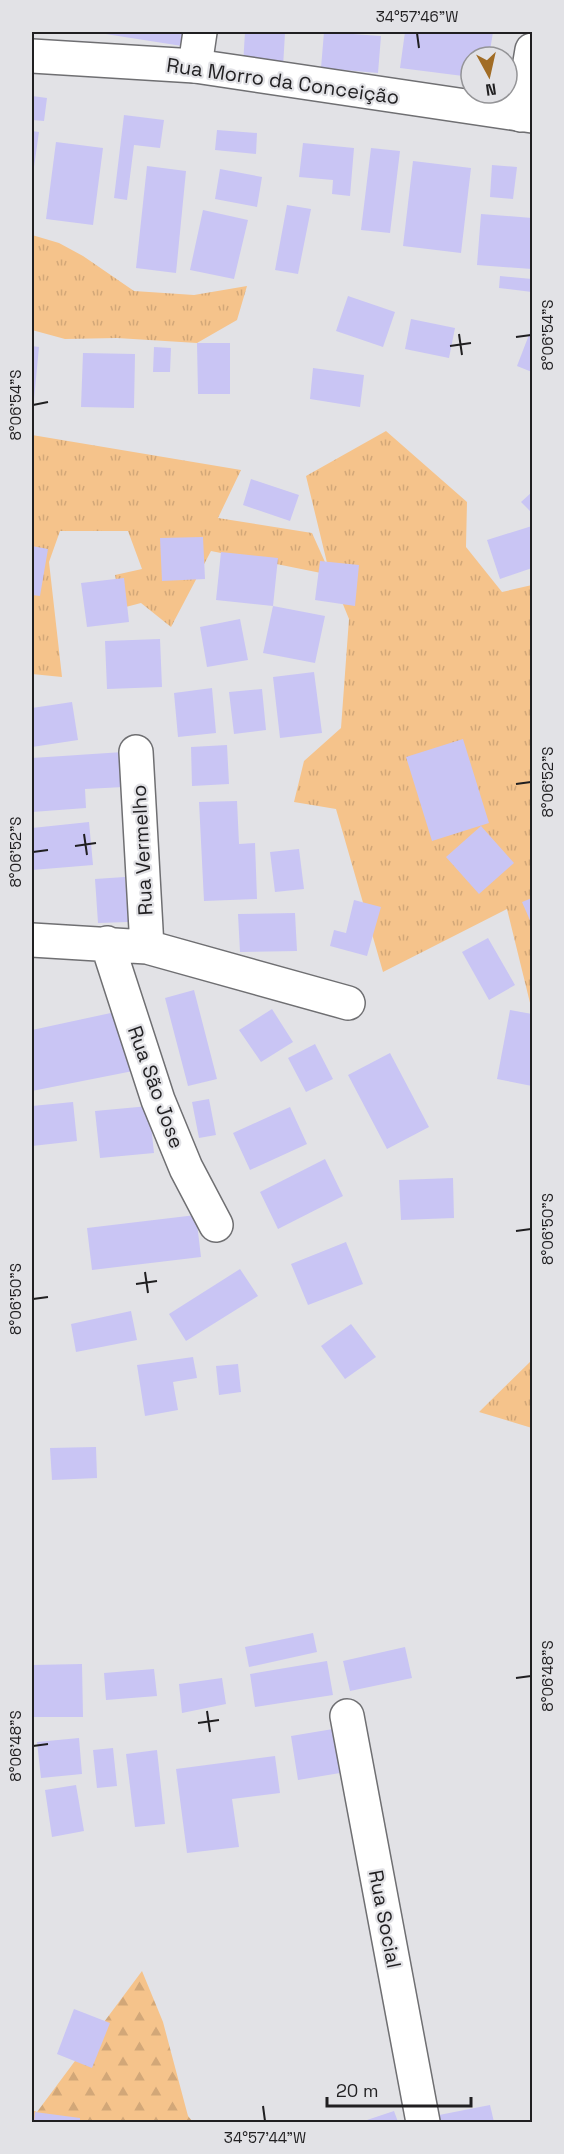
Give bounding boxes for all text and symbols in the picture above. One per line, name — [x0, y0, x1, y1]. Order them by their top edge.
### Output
text: 34°57'46"W — [376, 7, 458, 26]
north arrow — [459, 45, 519, 105]
street label: Rua Morro da Conceição — [165, 52, 401, 110]
text: N — [484, 78, 498, 101]
text: 8°06'54"S — [538, 299, 557, 371]
text: 8°06'54"S — [6, 369, 25, 441]
text: 8°06'52"S — [538, 746, 557, 818]
street label: Rua Vermelho — [126, 784, 158, 916]
text: 8°06'52"S — [6, 816, 25, 888]
street label: Rua São Jose — [122, 1022, 190, 1152]
text: 8°06'50"S — [538, 1193, 557, 1265]
text: 8°06'50"S — [6, 1263, 25, 1335]
text: 8°06'48"S — [538, 1640, 557, 1712]
text: 8°06'48"S — [6, 1710, 25, 1782]
street label: Rua Social — [363, 1868, 407, 1970]
scale bar — [327, 2070, 471, 2108]
text: 20 m — [336, 2079, 379, 2102]
text: 34°57'44"W — [224, 2128, 306, 2147]

